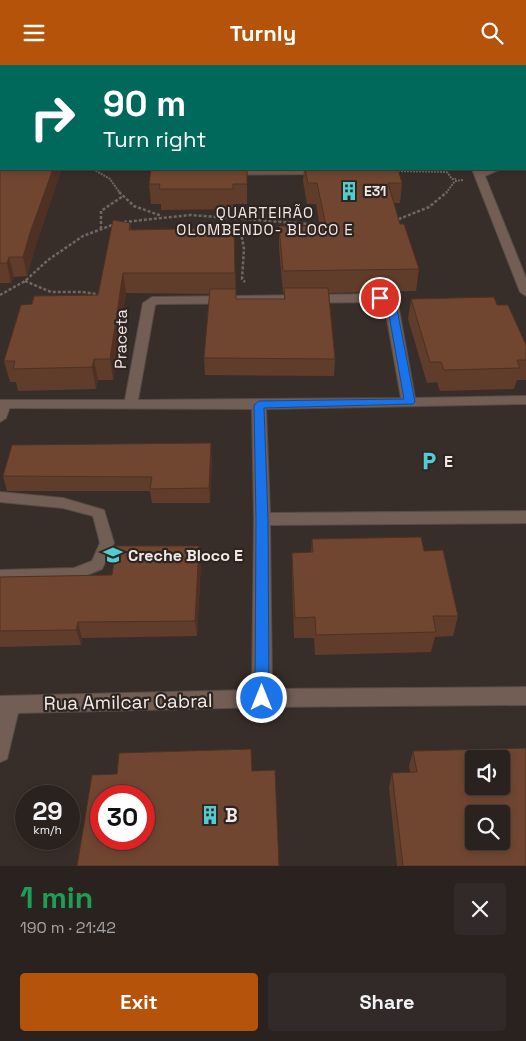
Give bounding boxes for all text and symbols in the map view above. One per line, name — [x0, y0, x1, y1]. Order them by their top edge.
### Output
icon: menu — [20, 19, 48, 47]
text: Turnly — [230, 19, 296, 47]
icon: search — [478, 19, 506, 47]
text: 90 m — [103, 82, 186, 126]
icon: right — [20, 85, 85, 150]
text: Turn right — [103, 125, 206, 153]
building icon: E31 — [338, 180, 360, 202]
place label: E31 — [364, 182, 386, 200]
district label: QUARTEIRÃO OLOMBENDO- BLOCO E — [176, 203, 354, 239]
pin — [359, 277, 401, 319]
icon: arrive — [366, 284, 394, 312]
street label: Praceta — [110, 309, 132, 369]
parking icon: E — [418, 450, 440, 472]
place label: E — [444, 451, 453, 472]
school or university icon: Creche Bloco E — [102, 544, 124, 566]
place label: Creche Bloco E — [128, 545, 243, 566]
position arrow — [235, 671, 287, 723]
street label: Rua Amilcar Cabral — [43, 688, 213, 716]
map controls — [465, 750, 510, 850]
button: sound — [465, 750, 510, 795]
speed limit sign: 30 — [90, 785, 155, 850]
text: 29 — [32, 795, 63, 827]
place label: B — [225, 803, 238, 828]
building icon: B — [199, 804, 221, 826]
button: search — [465, 805, 510, 850]
text: km/h — [33, 822, 62, 838]
text: 1 min — [20, 878, 93, 917]
button: close — [454, 883, 506, 935]
text: 190 m · 21:42 — [20, 917, 116, 938]
button: Exit — [20, 973, 258, 1031]
button: Share — [268, 973, 506, 1031]

